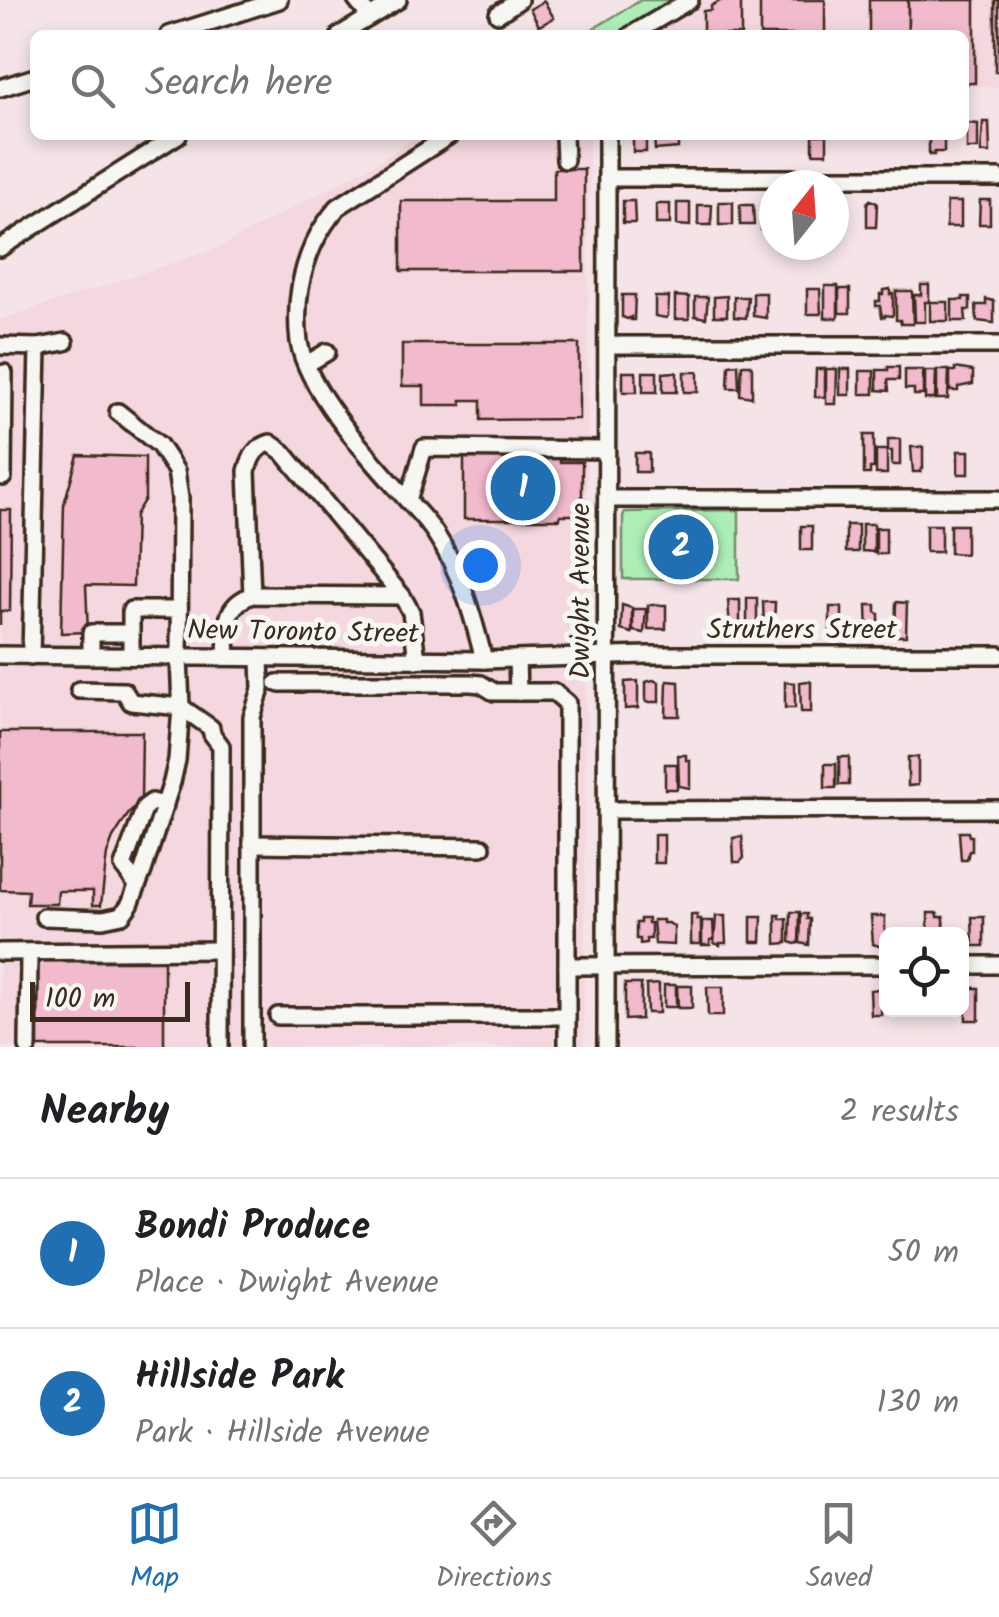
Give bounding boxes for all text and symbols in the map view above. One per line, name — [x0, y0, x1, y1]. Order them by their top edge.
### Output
search box — [30, 30, 969, 140]
text: Search here — [145, 55, 332, 115]
icon: search — [65, 58, 120, 113]
north arrow — [759, 170, 849, 260]
pin: 1 — [490, 450, 556, 526]
street label: Dwight Avenue — [559, 502, 604, 679]
pin: 2 — [648, 510, 714, 584]
your location — [455, 540, 506, 591]
street label: New Toronto Street — [187, 608, 420, 658]
street label: Struthers Street — [707, 608, 898, 653]
map controls — [879, 927, 969, 1017]
button: locate — [879, 927, 969, 1017]
scale bar — [30, 977, 190, 1021]
text: 100 m — [45, 977, 115, 1022]
text: Nearby — [40, 1079, 169, 1146]
text: 2 results — [840, 1087, 959, 1138]
text: Bondi Produce — [135, 1198, 370, 1258]
text: 1 — [68, 1228, 77, 1279]
text: 50 m — [888, 1228, 959, 1279]
text: Place · Dwight Avenue — [135, 1258, 439, 1309]
text: Hillside Park — [135, 1348, 344, 1408]
text: 2 — [63, 1378, 82, 1429]
text: 130 m — [876, 1378, 959, 1429]
text: Park · Hillside Avenue — [135, 1408, 430, 1459]
tab: Map — [127, 1496, 182, 1601]
tab: Directions — [436, 1496, 552, 1601]
tab: Saved — [806, 1496, 872, 1601]

